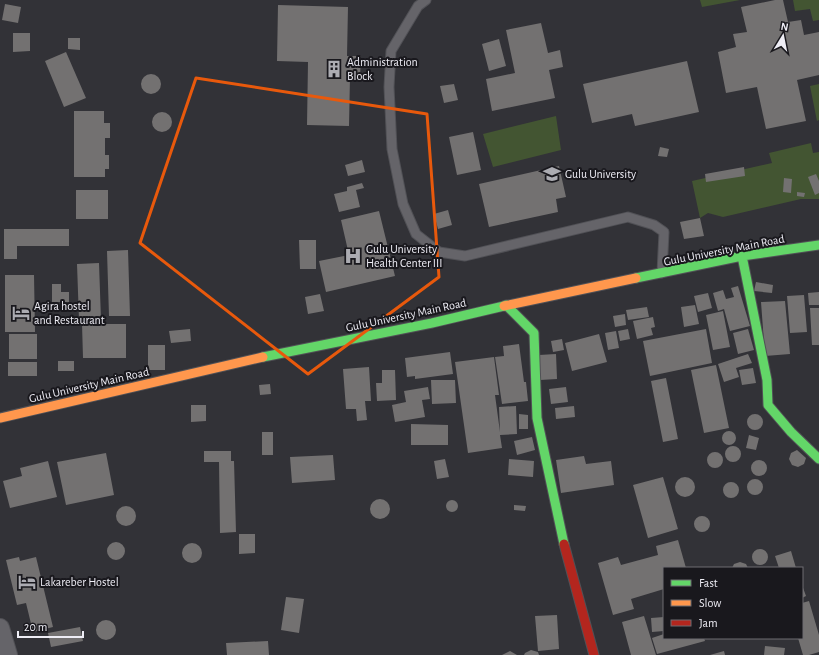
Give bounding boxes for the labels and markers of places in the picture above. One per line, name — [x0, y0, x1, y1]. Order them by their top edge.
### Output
place label: Administration Block — [347, 56, 418, 82]
building icon: Administration Block — [324, 59, 344, 79]
school or university icon: Gulu University — [542, 164, 562, 184]
place label: Gulu University — [565, 168, 636, 181]
place label: Gulu University Health Center III — [366, 243, 442, 269]
hospital icon: Gulu University Health Center III — [343, 246, 363, 266]
place label: Agira hostel and Restaurant — [34, 300, 105, 326]
hotel icon: Agira hostel and Restaurant — [11, 303, 31, 323]
hotel icon: Lakareber Hostel — [17, 572, 37, 592]
place label: Lakareber Hostel — [40, 576, 119, 588]

